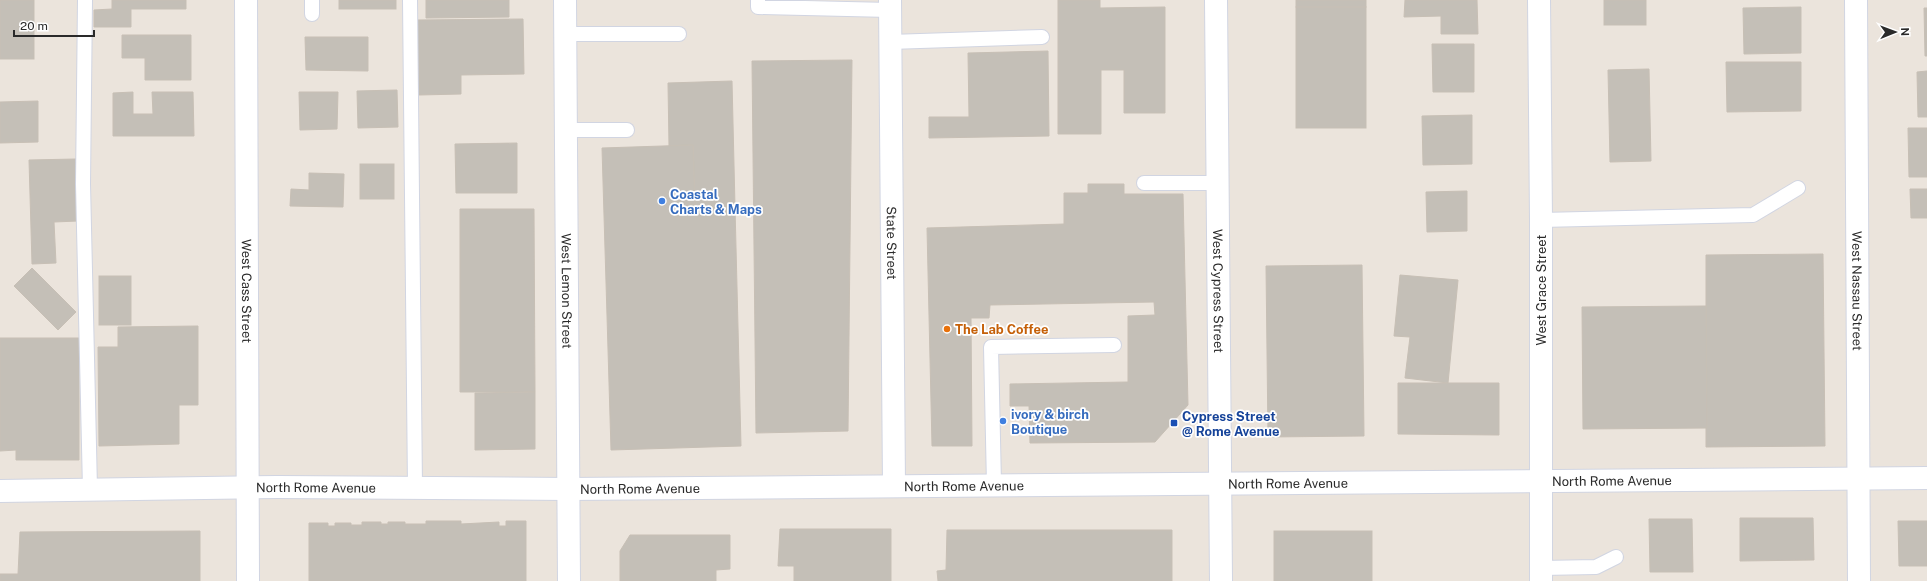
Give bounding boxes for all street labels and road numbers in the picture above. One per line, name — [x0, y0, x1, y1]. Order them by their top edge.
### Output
street label: State Street — [884, 206, 899, 280]
street label: West Cypress Street — [1210, 229, 1226, 353]
street label: West Nassau Street — [1849, 231, 1865, 351]
street label: West Lemon Street — [559, 233, 574, 349]
street label: West Grace Street — [1534, 235, 1549, 345]
street label: West Cass Street — [239, 239, 254, 343]
street label: North Rome Avenue — [1552, 473, 1672, 489]
street label: North Rome Avenue — [1228, 476, 1348, 492]
street label: North Rome Avenue — [904, 478, 1024, 494]
street label: North Rome Avenue — [256, 480, 376, 496]
street label: North Rome Avenue — [580, 481, 700, 497]

